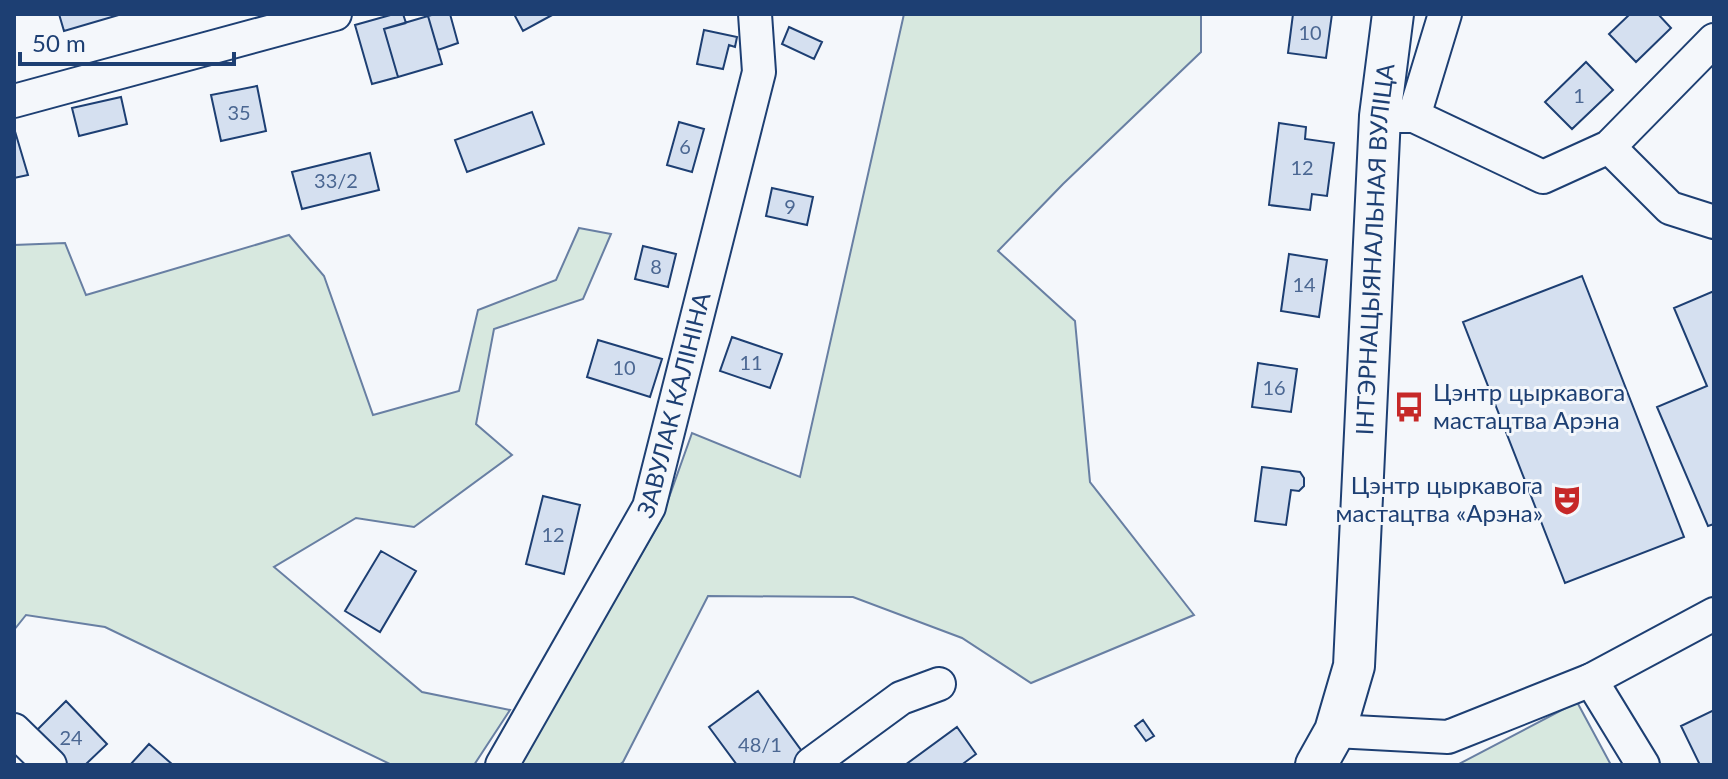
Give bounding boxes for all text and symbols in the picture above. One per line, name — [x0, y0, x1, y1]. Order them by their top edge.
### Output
scale bar — [20, 16, 234, 66]
house number: 10 — [1298, 20, 1322, 44]
text: 50 m — [32, 28, 86, 57]
street label: ІНТЭРНАЦЫЯНАЛЬНАЯ ВУЛІЦА — [1349, 61, 1400, 436]
house number: 1 — [1573, 83, 1585, 107]
house number: 35 — [227, 100, 251, 124]
house number: 6 — [679, 134, 691, 158]
house number: 12 — [1290, 155, 1314, 179]
house number: 33/2 — [314, 168, 358, 192]
house number: 9 — [784, 194, 796, 218]
house number: 8 — [650, 254, 662, 278]
house number: 14 — [1292, 272, 1316, 296]
street label: ЗАВУЛАК КАЛІНІНА — [630, 288, 716, 522]
house number: 11 — [739, 350, 763, 374]
house number: 10 — [612, 355, 636, 379]
house number: 16 — [1262, 375, 1286, 399]
place label: Цэнтр цыркавога мастацтва Арэна — [1433, 377, 1625, 434]
bus stop icon: Цэнтр цыркавога мастацтва Арэна — [1392, 390, 1426, 424]
place label: Цэнтр цыркавога мастацтва «Арэна» — [1336, 470, 1543, 527]
theatre icon: Цэнтр цыркавога мастацтва «Арэна» — [1550, 483, 1584, 517]
house number: 12 — [541, 522, 565, 546]
house number: 24 — [59, 725, 83, 749]
house number: 48/1 — [738, 732, 782, 756]

